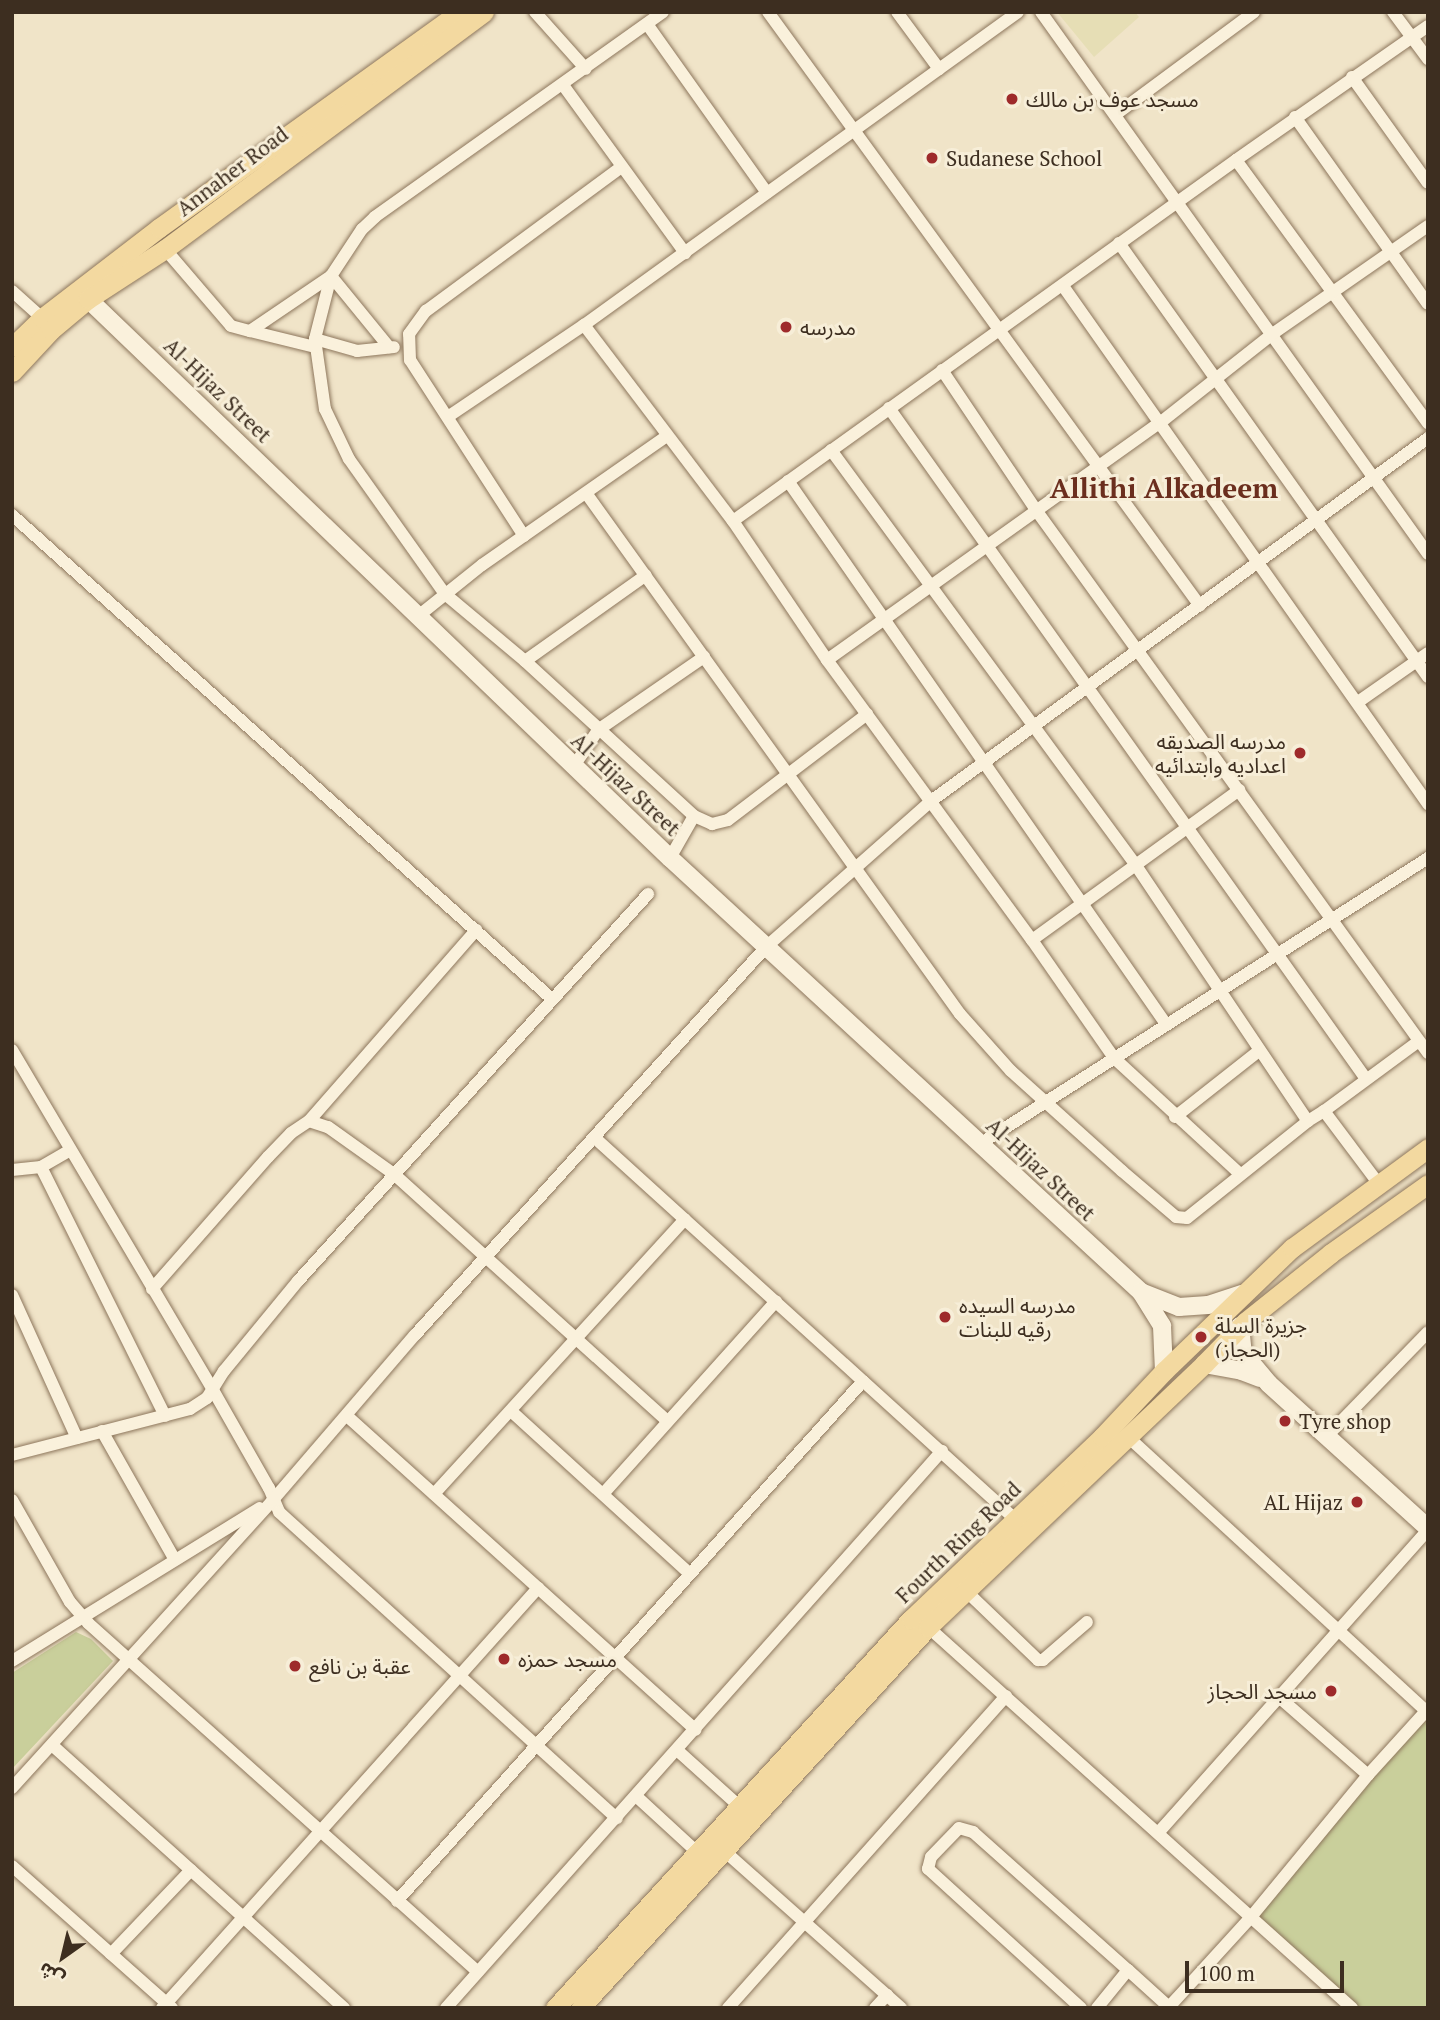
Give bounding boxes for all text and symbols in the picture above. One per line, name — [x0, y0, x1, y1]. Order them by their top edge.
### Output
place label: مسجد عوف بن مالك — [1026, 86, 1199, 112]
marker: مسجد عوف بن مالك — [1004, 91, 1020, 107]
street label: Annaher Road — [171, 121, 293, 221]
place label: Sudanese School — [946, 145, 1102, 171]
marker: Sudanese School — [924, 150, 940, 166]
place label: مدرسه — [800, 314, 856, 340]
marker: مدرسه — [778, 319, 794, 335]
street label: Al-Hijaz Street — [159, 333, 277, 447]
district label: Allithi Alkadeem — [1050, 471, 1278, 505]
street label: Al-Hijaz Street — [566, 727, 686, 841]
place label: مدرسه الصديقه اعداديه وابتدائيه — [1155, 728, 1286, 778]
marker: مدرسه الصديقه اعداديه وابتدائيه — [1292, 745, 1308, 761]
street label: Al-Hijaz Street — [981, 1112, 1101, 1226]
place label: مدرسه السيده رقيه للبنات — [959, 1292, 1076, 1342]
marker: مدرسه السيده رقيه للبنات — [937, 1309, 953, 1325]
place label: جزيرة السلة (الحجاز) — [1215, 1312, 1307, 1362]
marker: جزيرة السلة (الحجاز) — [1193, 1329, 1209, 1345]
place label: Tyre shop — [1299, 1408, 1391, 1434]
marker: Tyre shop — [1277, 1413, 1293, 1429]
street label: Fourth Ring Road — [890, 1476, 1026, 1608]
place label: AL Hijaz — [1264, 1489, 1343, 1515]
marker: AL Hijaz — [1349, 1494, 1365, 1510]
place label: مسجد حمزه — [518, 1646, 617, 1672]
marker: مسجد حمزه — [496, 1651, 512, 1667]
place label: عقبة بن نافع — [309, 1653, 411, 1679]
marker: عقبة بن نافع — [287, 1658, 303, 1674]
place label: مسجد الحجاز — [1207, 1678, 1317, 1704]
marker: مسجد الحجاز — [1323, 1683, 1339, 1699]
north arrow — [28, 1922, 98, 1992]
scale bar — [1188, 1946, 1347, 1990]
text: ش — [33, 1957, 69, 1992]
text: 100 m — [1198, 1959, 1255, 1987]

